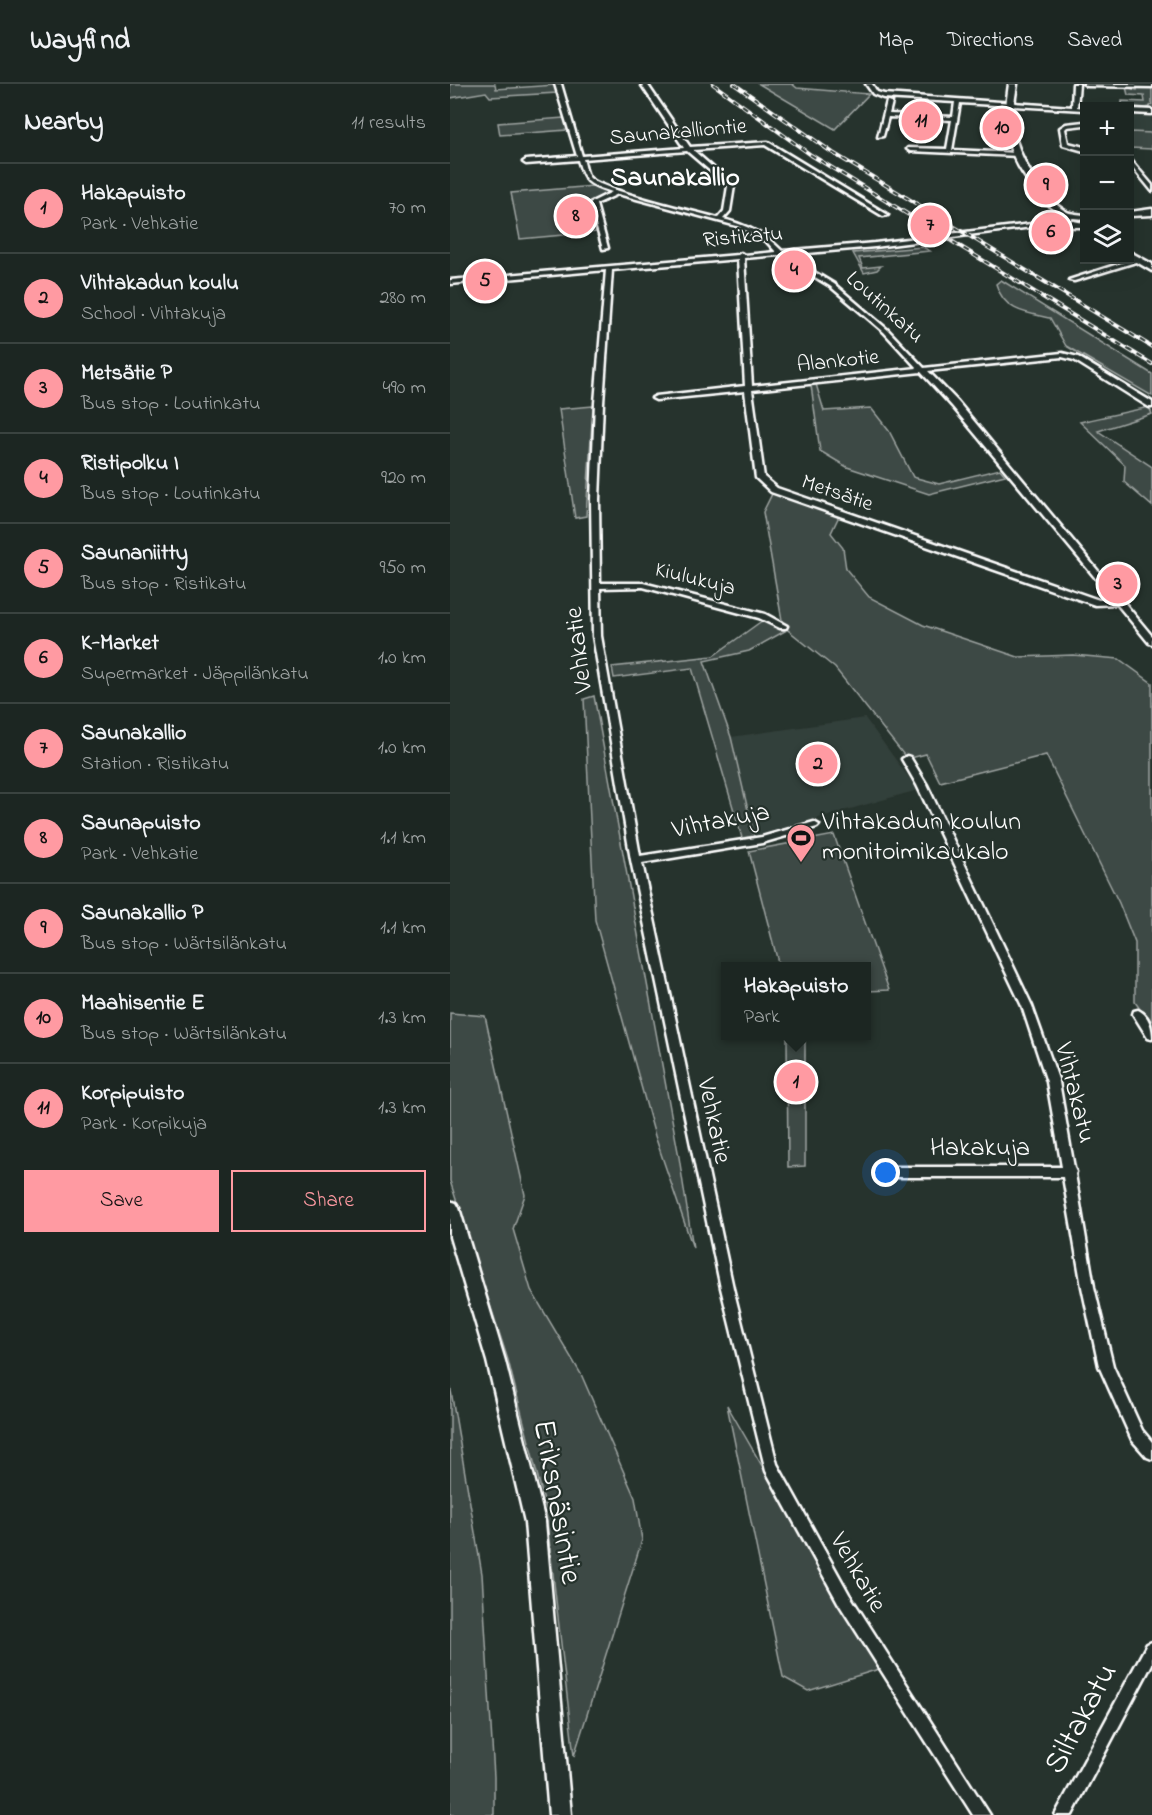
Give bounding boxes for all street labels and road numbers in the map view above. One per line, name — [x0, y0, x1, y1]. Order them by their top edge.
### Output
street label: Saunakalliontie — [608, 111, 748, 155]
street label: Ristikatu — [702, 219, 784, 257]
street label: Loutinkatu — [838, 264, 930, 352]
street label: Alankotie — [795, 342, 881, 382]
street label: Metsätie — [797, 467, 877, 521]
street label: Kiulukuja — [651, 555, 739, 605]
street label: Vehkatie — [556, 604, 604, 696]
street label: Vihtakuja — [668, 794, 773, 850]
street label: Vihtakatu — [1043, 1038, 1105, 1147]
street label: Vehkatie — [685, 1074, 741, 1168]
street label: Hakakuja — [930, 1130, 1030, 1168]
street label: Eriksnäsintie — [518, 1416, 594, 1588]
street label: Vehkatie — [818, 1525, 895, 1620]
street label: Siltakatu — [1033, 1655, 1131, 1783]

